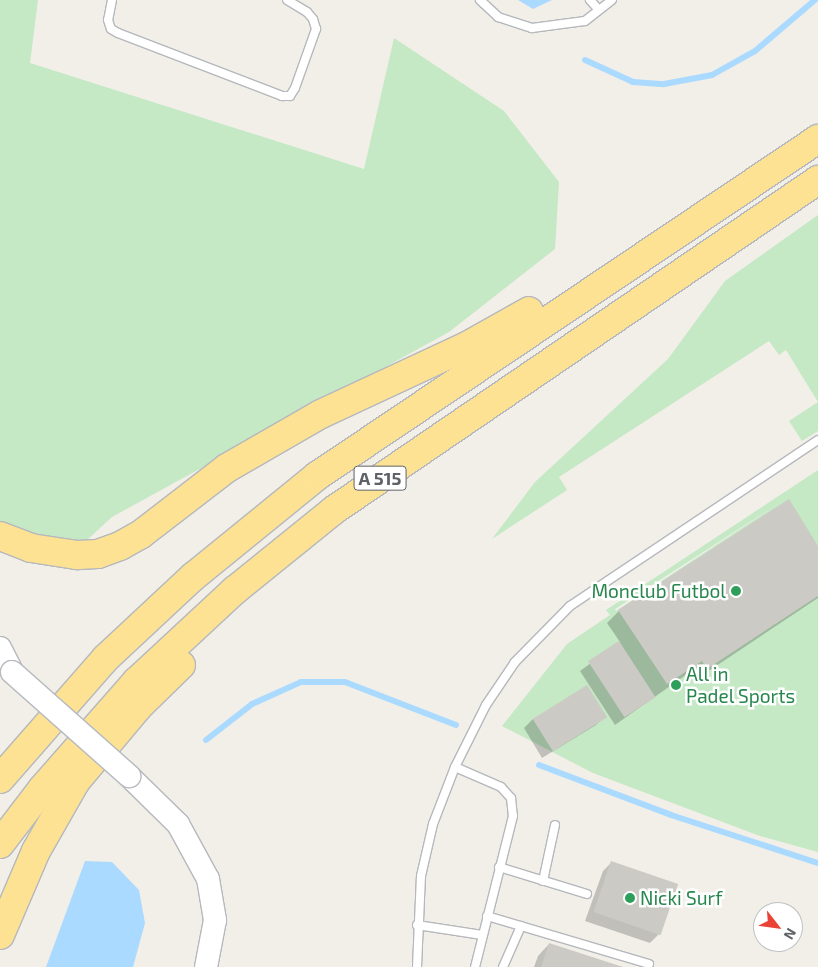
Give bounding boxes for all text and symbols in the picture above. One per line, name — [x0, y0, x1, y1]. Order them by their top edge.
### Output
road number: A 515 — [352, 462, 408, 493]
place label: Monclub Futbol — [591, 580, 726, 602]
marker: Monclub Futbol — [730, 585, 742, 597]
place label: All in Padel Sports — [686, 663, 796, 707]
marker: All in Padel Sports — [670, 679, 682, 691]
place label: Nicki Surf — [640, 887, 722, 909]
marker: Nicki Surf — [624, 892, 636, 904]
north arrow — [753, 902, 803, 952]
text: N — [781, 926, 800, 943]

